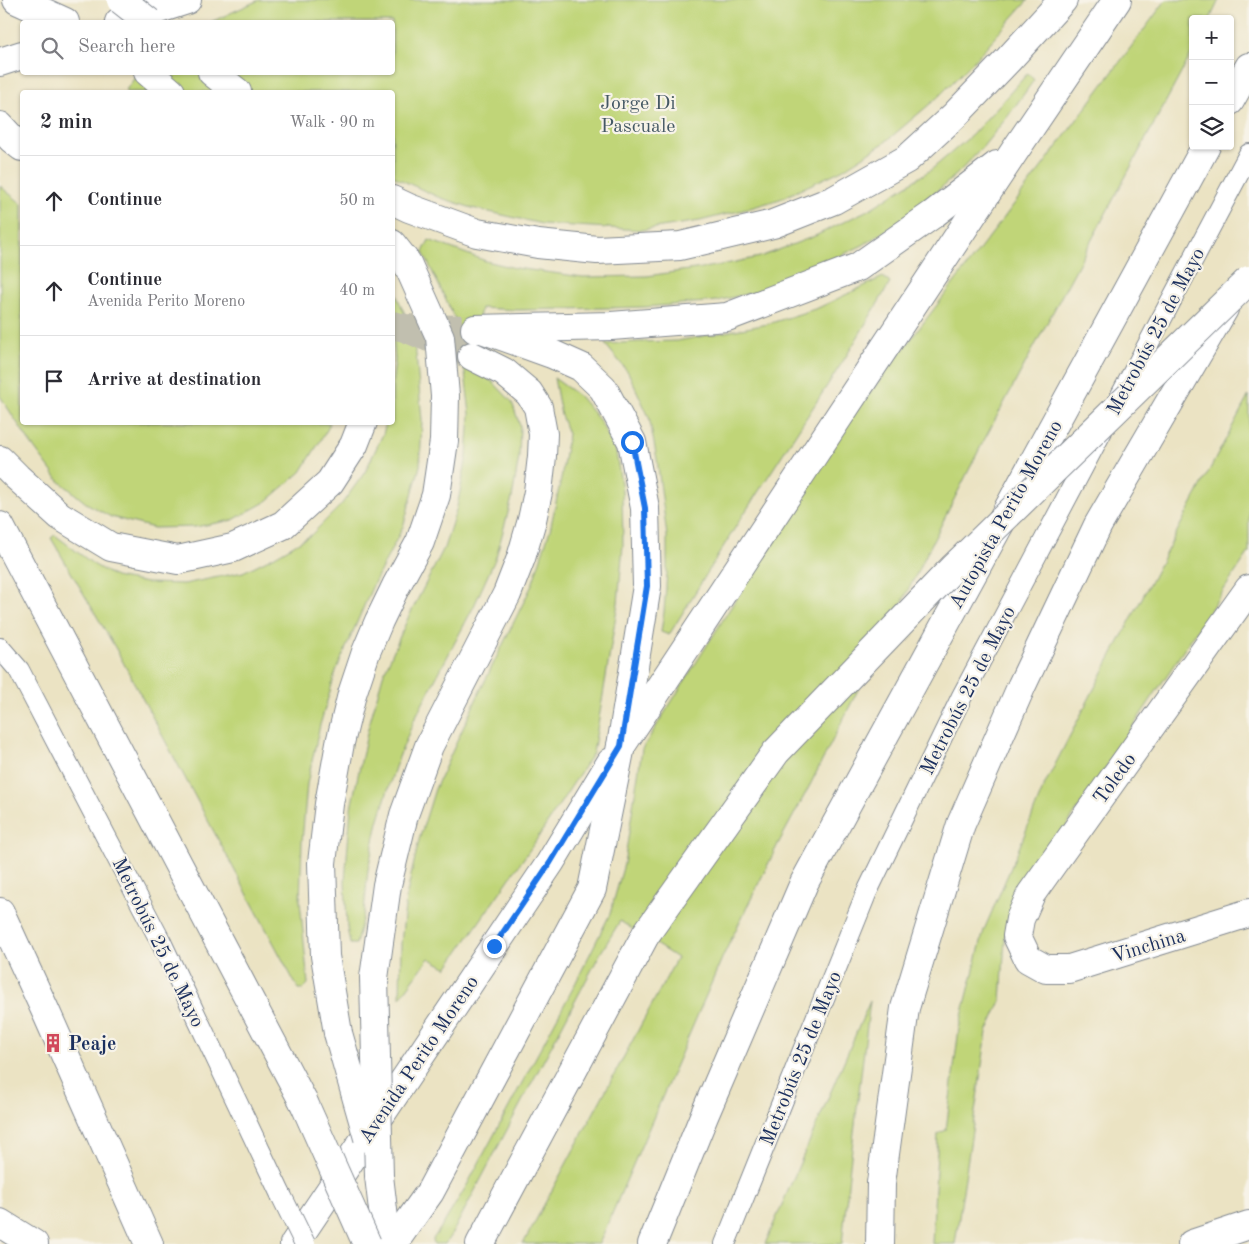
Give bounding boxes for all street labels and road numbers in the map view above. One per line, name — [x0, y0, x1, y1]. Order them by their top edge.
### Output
street label: Metrobús 25 de Mayo — [1104, 245, 1209, 419]
street label: Autopista Perito Moreno — [946, 417, 1067, 613]
street label: Metrobús 25 de Mayo — [918, 603, 1020, 778]
street label: Toledo — [1091, 750, 1141, 808]
street label: Metrobús 25 de Mayo — [107, 855, 207, 1031]
street label: Vinchina — [1109, 926, 1188, 968]
street label: Metrobús 25 de Mayo — [758, 969, 846, 1149]
street label: Avenida Perito Moreno — [356, 973, 483, 1148]

